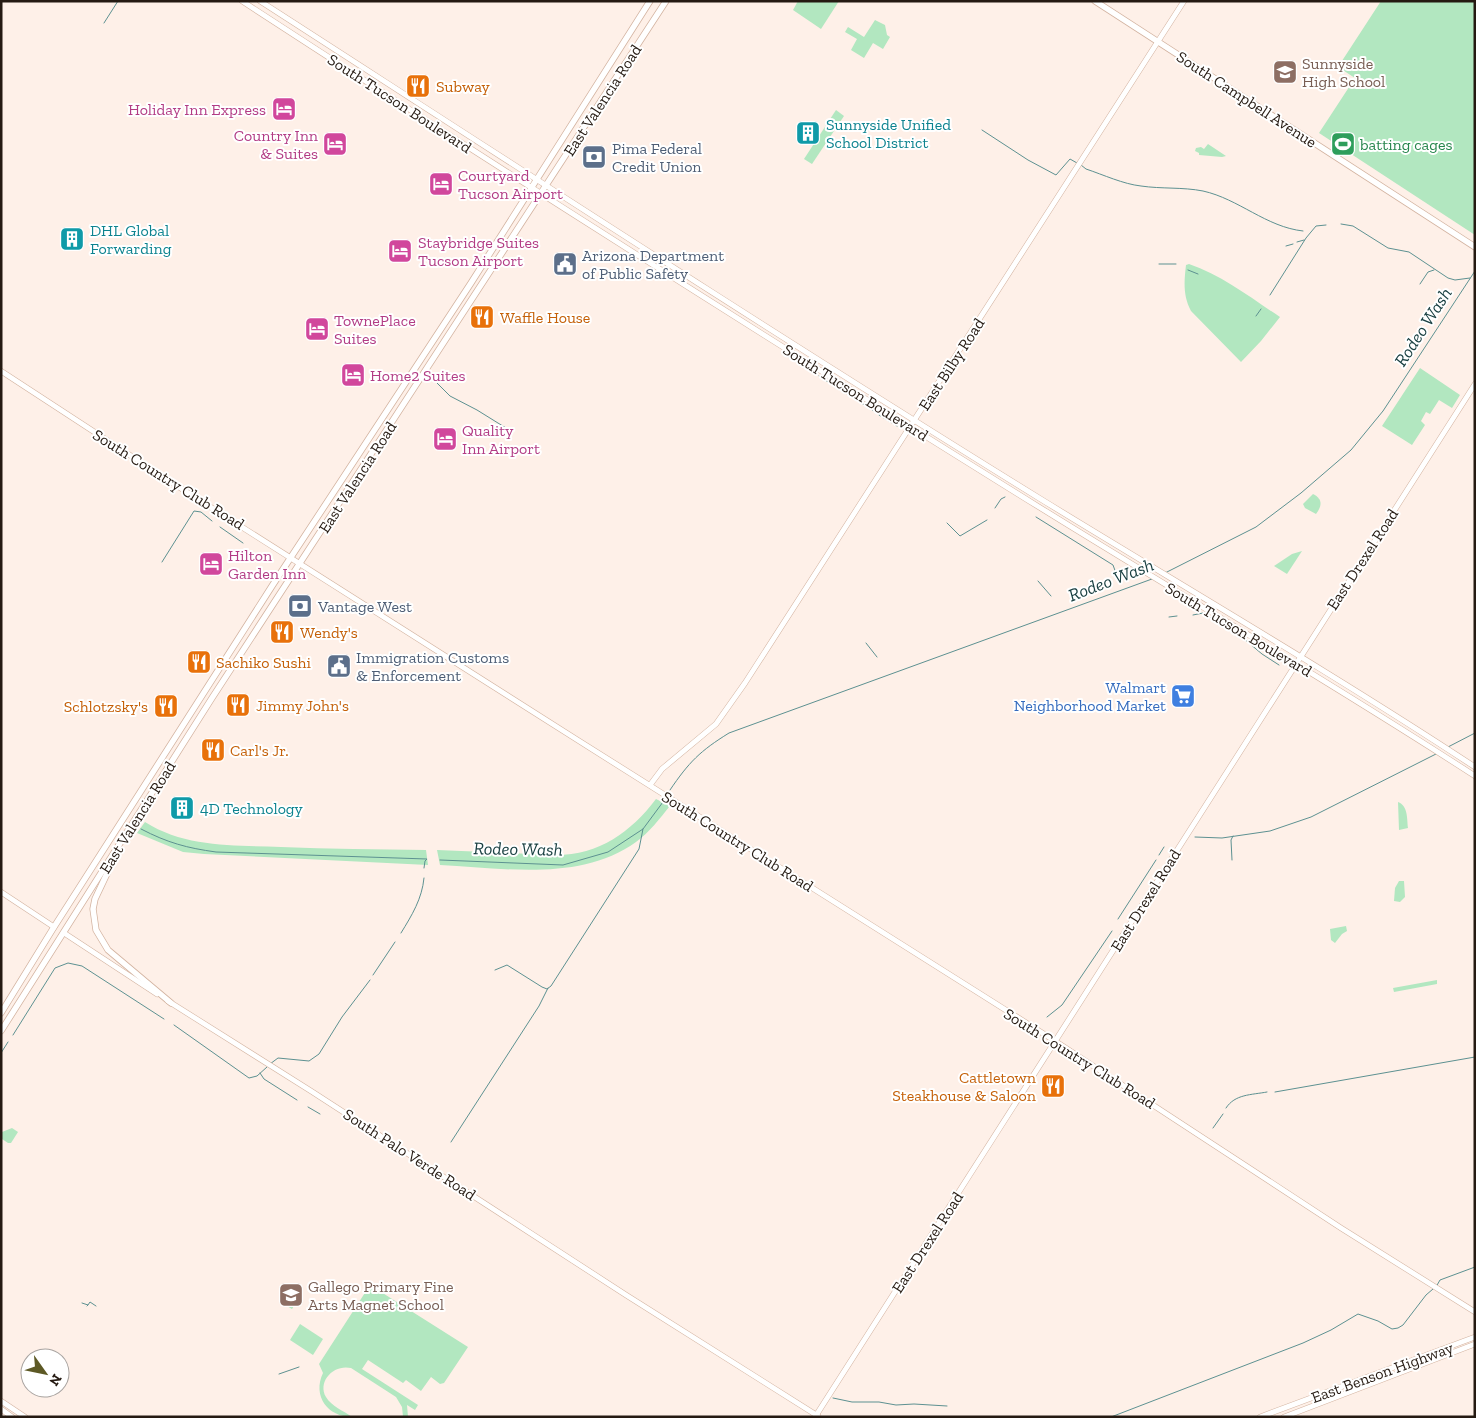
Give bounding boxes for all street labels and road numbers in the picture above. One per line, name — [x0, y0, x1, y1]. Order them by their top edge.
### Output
street label: East Valencia Road — [559, 41, 646, 159]
street label: South Campbell Avenue — [1173, 47, 1320, 152]
street label: South Tucson Boulevard — [324, 50, 475, 157]
street label: East Bilby Road — [915, 314, 988, 414]
street label: South Tucson Boulevard — [780, 340, 932, 445]
street label: East Valencia Road — [314, 418, 401, 536]
street label: South Country Club Road — [89, 425, 248, 534]
street label: East Drexel Road — [1323, 505, 1402, 613]
street label: South Tucson Boulevard — [1162, 578, 1316, 681]
street label: East Valencia Road — [95, 757, 180, 877]
street label: South Country Club Road — [658, 787, 817, 896]
street label: East Drexel Road — [1106, 846, 1185, 955]
street label: South Country Club Road — [1000, 1004, 1159, 1113]
street label: South Palo Verde Road — [340, 1104, 480, 1205]
street label: East Drexel Road — [888, 1188, 967, 1296]
street label: East Benson Highway — [1308, 1338, 1457, 1407]

